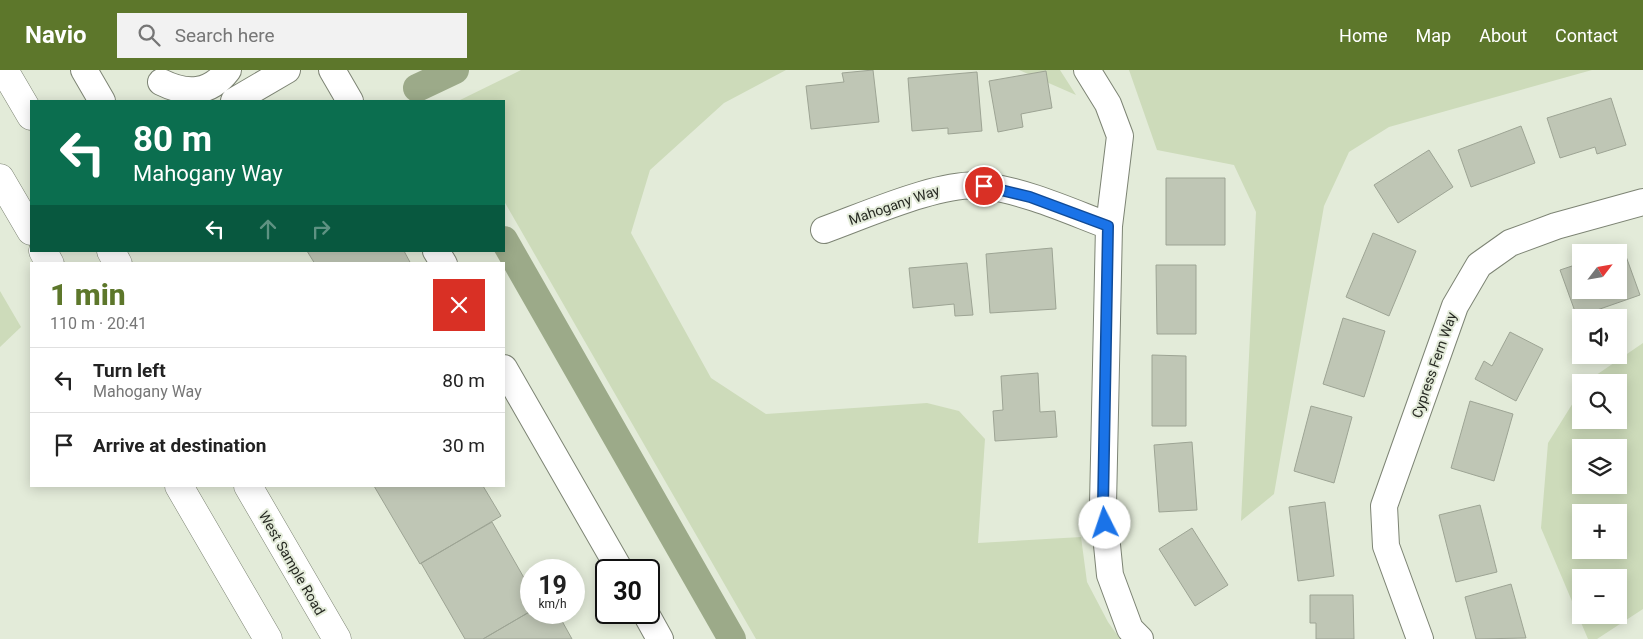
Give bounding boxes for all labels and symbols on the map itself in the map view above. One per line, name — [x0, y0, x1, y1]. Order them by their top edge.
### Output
pin — [963, 165, 1005, 207]
street label: Mahogany Way — [846, 182, 942, 228]
north arrow — [1572, 244, 1628, 299]
street label: Cypress Fern Way — [1408, 310, 1460, 420]
position arrow — [1078, 496, 1130, 548]
street label: West Sample Road — [256, 508, 328, 618]
speed limit sign: 30 — [595, 559, 660, 624]

